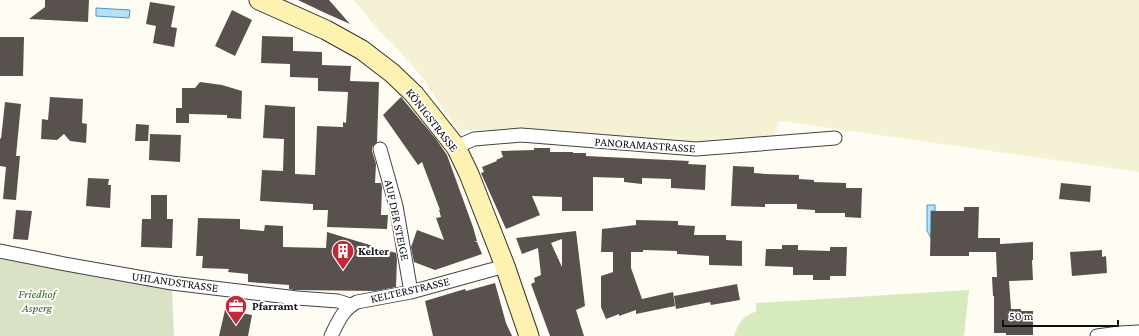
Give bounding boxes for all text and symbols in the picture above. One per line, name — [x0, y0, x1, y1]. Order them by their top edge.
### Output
street label: KÖNIGSTRASSE — [403, 85, 461, 155]
street label: PANORAMASTRASSE — [594, 134, 696, 156]
street label: AUF DER STEIGE — [382, 178, 413, 262]
building icon: Kelter — [330, 238, 356, 271]
place label: Kelter — [358, 244, 389, 258]
street label: UHLANDSTRASSE — [131, 269, 220, 295]
street label: KELTERSTRASSE — [369, 274, 452, 306]
park label: Friedhof Asperg — [18, 287, 58, 315]
office icon: Pfarramt — [223, 293, 249, 326]
place label: Pfarramt — [252, 299, 299, 313]
scale bar — [1003, 302, 1118, 328]
text: 50 m — [1009, 309, 1034, 323]

